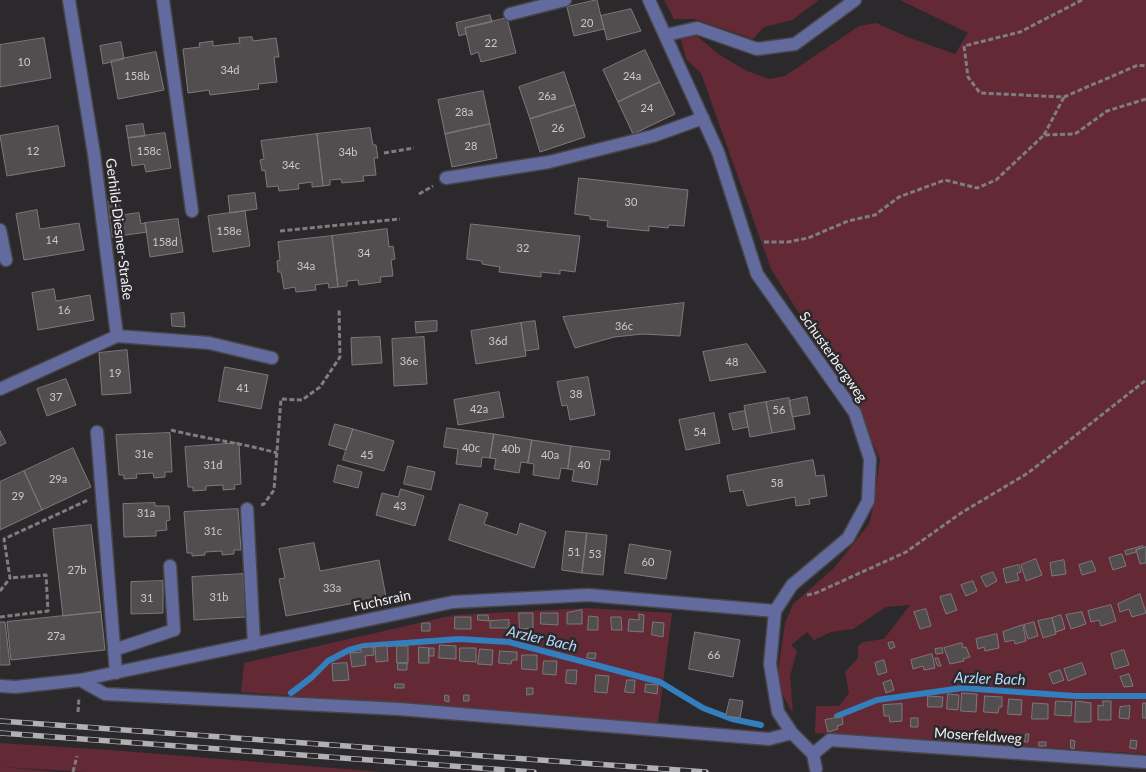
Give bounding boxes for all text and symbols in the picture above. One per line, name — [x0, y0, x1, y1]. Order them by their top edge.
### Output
house number: 20 — [581, 16, 593, 30]
house number: 22 — [485, 36, 497, 50]
house number: 10 — [18, 55, 30, 69]
house number: 34d — [221, 63, 239, 77]
house number: 158b — [124, 69, 150, 83]
house number: 24a — [623, 69, 641, 83]
house number: 26a — [538, 89, 556, 103]
house number: 24 — [641, 101, 653, 115]
house number: 28a — [455, 105, 473, 119]
house number: 26 — [552, 121, 564, 135]
house number: 28 — [465, 139, 477, 153]
house number: 12 — [27, 144, 39, 158]
house number: 158c — [137, 144, 161, 158]
house number: 34b — [339, 145, 357, 159]
street label: Gerhild-Diesner-Straße — [102, 157, 136, 301]
house number: 34c — [282, 158, 300, 172]
house number: 30 — [625, 195, 637, 209]
house number: 158e — [217, 224, 241, 238]
house number: 14 — [46, 233, 58, 247]
house number: 158d — [152, 235, 178, 249]
house number: 32 — [517, 241, 529, 255]
house number: 34 — [358, 246, 370, 260]
house number: 34a — [297, 259, 315, 273]
house number: 16 — [58, 303, 70, 317]
street label: Schusterbergweg — [796, 309, 870, 405]
house number: 36c — [615, 319, 633, 333]
house number: 36d — [489, 334, 507, 348]
house number: 36e — [400, 354, 418, 368]
house number: 48 — [726, 355, 738, 369]
house number: 19 — [109, 366, 121, 380]
house number: 41 — [237, 381, 249, 395]
house number: 38 — [570, 387, 582, 401]
house number: 37 — [50, 390, 62, 404]
house number: 42a — [470, 402, 488, 416]
house number: 56 — [773, 403, 785, 417]
house number: 54 — [694, 425, 706, 439]
house number: 40c — [462, 441, 480, 455]
house number: 40b — [502, 442, 520, 456]
house number: 31e — [135, 447, 153, 461]
house number: 45 — [361, 448, 373, 462]
house number: 40a — [541, 448, 559, 462]
house number: 31d — [204, 458, 222, 472]
house number: 40 — [578, 458, 590, 472]
house number: 29a — [49, 472, 67, 486]
house number: 58 — [771, 476, 783, 490]
house number: 29 — [12, 489, 24, 503]
house number: 43 — [394, 499, 406, 513]
house number: 31a — [137, 506, 155, 520]
house number: 31c — [204, 524, 222, 538]
house number: 51 — [568, 545, 580, 559]
house number: 53 — [589, 547, 601, 561]
house number: 60 — [642, 555, 654, 569]
house number: 27b — [68, 563, 86, 577]
house number: 33a — [323, 581, 341, 595]
street label: Fuchsrain — [351, 587, 413, 615]
house number: 31b — [210, 590, 228, 604]
house number: 31 — [141, 591, 153, 605]
water label: Arzler Bach — [505, 622, 579, 656]
house number: 27a — [47, 629, 65, 643]
house number: 66 — [708, 648, 720, 662]
water label: Arzler Bach — [954, 669, 1026, 689]
street label: Moserfeldweg — [933, 725, 1023, 747]

